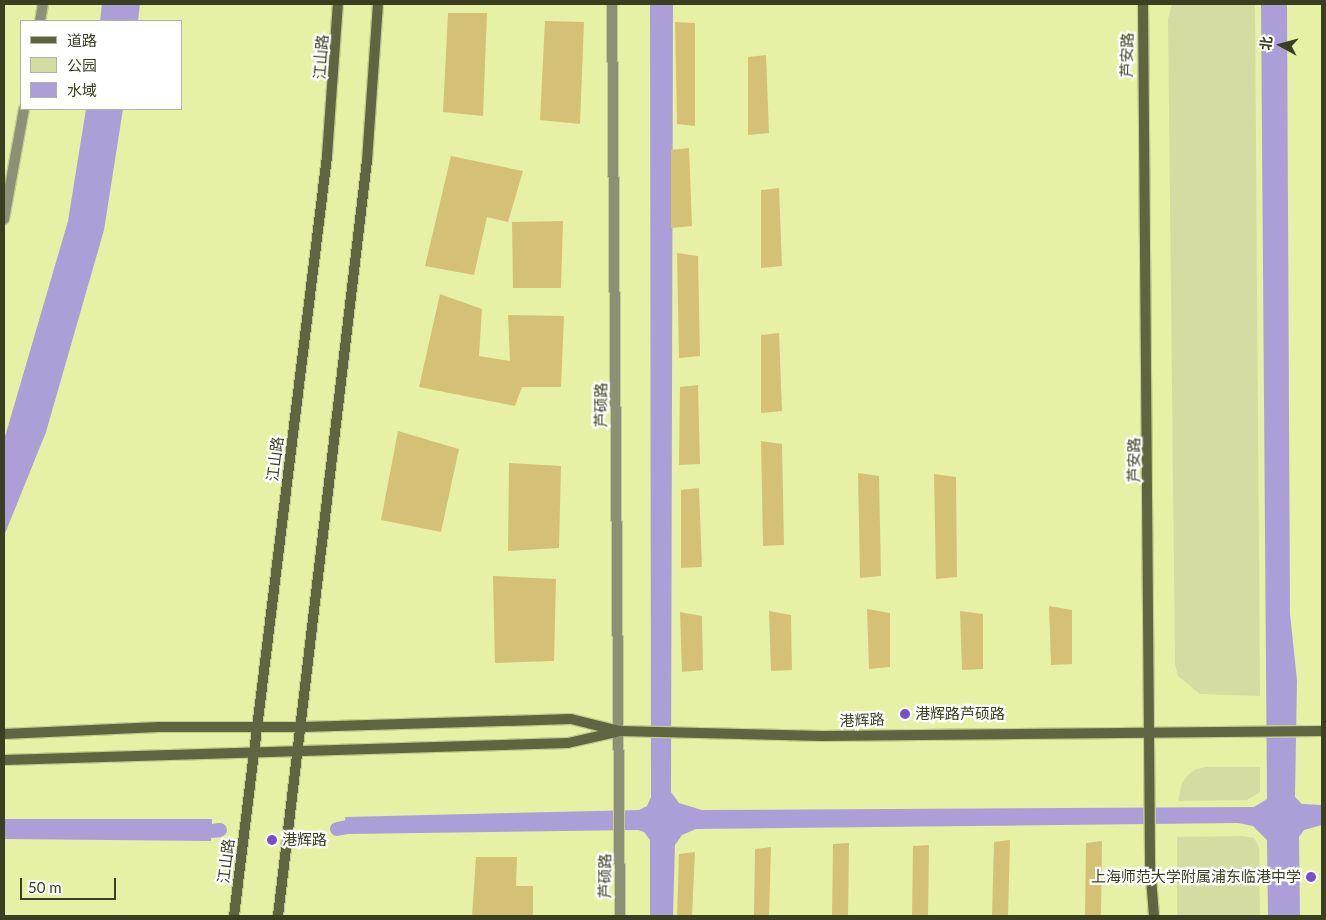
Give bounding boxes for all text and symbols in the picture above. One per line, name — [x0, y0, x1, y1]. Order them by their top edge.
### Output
legend — [20, 20, 182, 110]
north arrow — [1256, 20, 1306, 70]
text: 道路 — [67, 31, 97, 49]
street label: 芦安路 — [1118, 32, 1136, 78]
street label: 江山路 — [310, 34, 332, 80]
text: 北 — [1256, 35, 1275, 51]
text: 公园 — [67, 56, 97, 74]
text: 水域 — [67, 81, 97, 99]
street label: 芦硕路 — [592, 383, 610, 427]
street label: 江山路 — [263, 436, 287, 482]
street label: 芦安路 — [1125, 438, 1143, 482]
place label: 港辉路芦硕路 — [915, 705, 1005, 723]
marker: 港辉路芦硕路 — [899, 708, 911, 720]
street label: 港辉路 — [839, 710, 885, 730]
place label: 港辉路 — [282, 831, 327, 849]
marker: 港辉路 — [266, 834, 278, 846]
street label: 江山路 — [214, 838, 238, 884]
street label: 芦硕路 — [596, 854, 614, 898]
scale bar — [22, 868, 119, 900]
place label: 上海师范大学附属浦东临港中学 — [1091, 868, 1301, 886]
marker: 上海师范大学附属浦东临港中学 — [1305, 871, 1317, 883]
text: 50 m — [28, 878, 62, 896]

